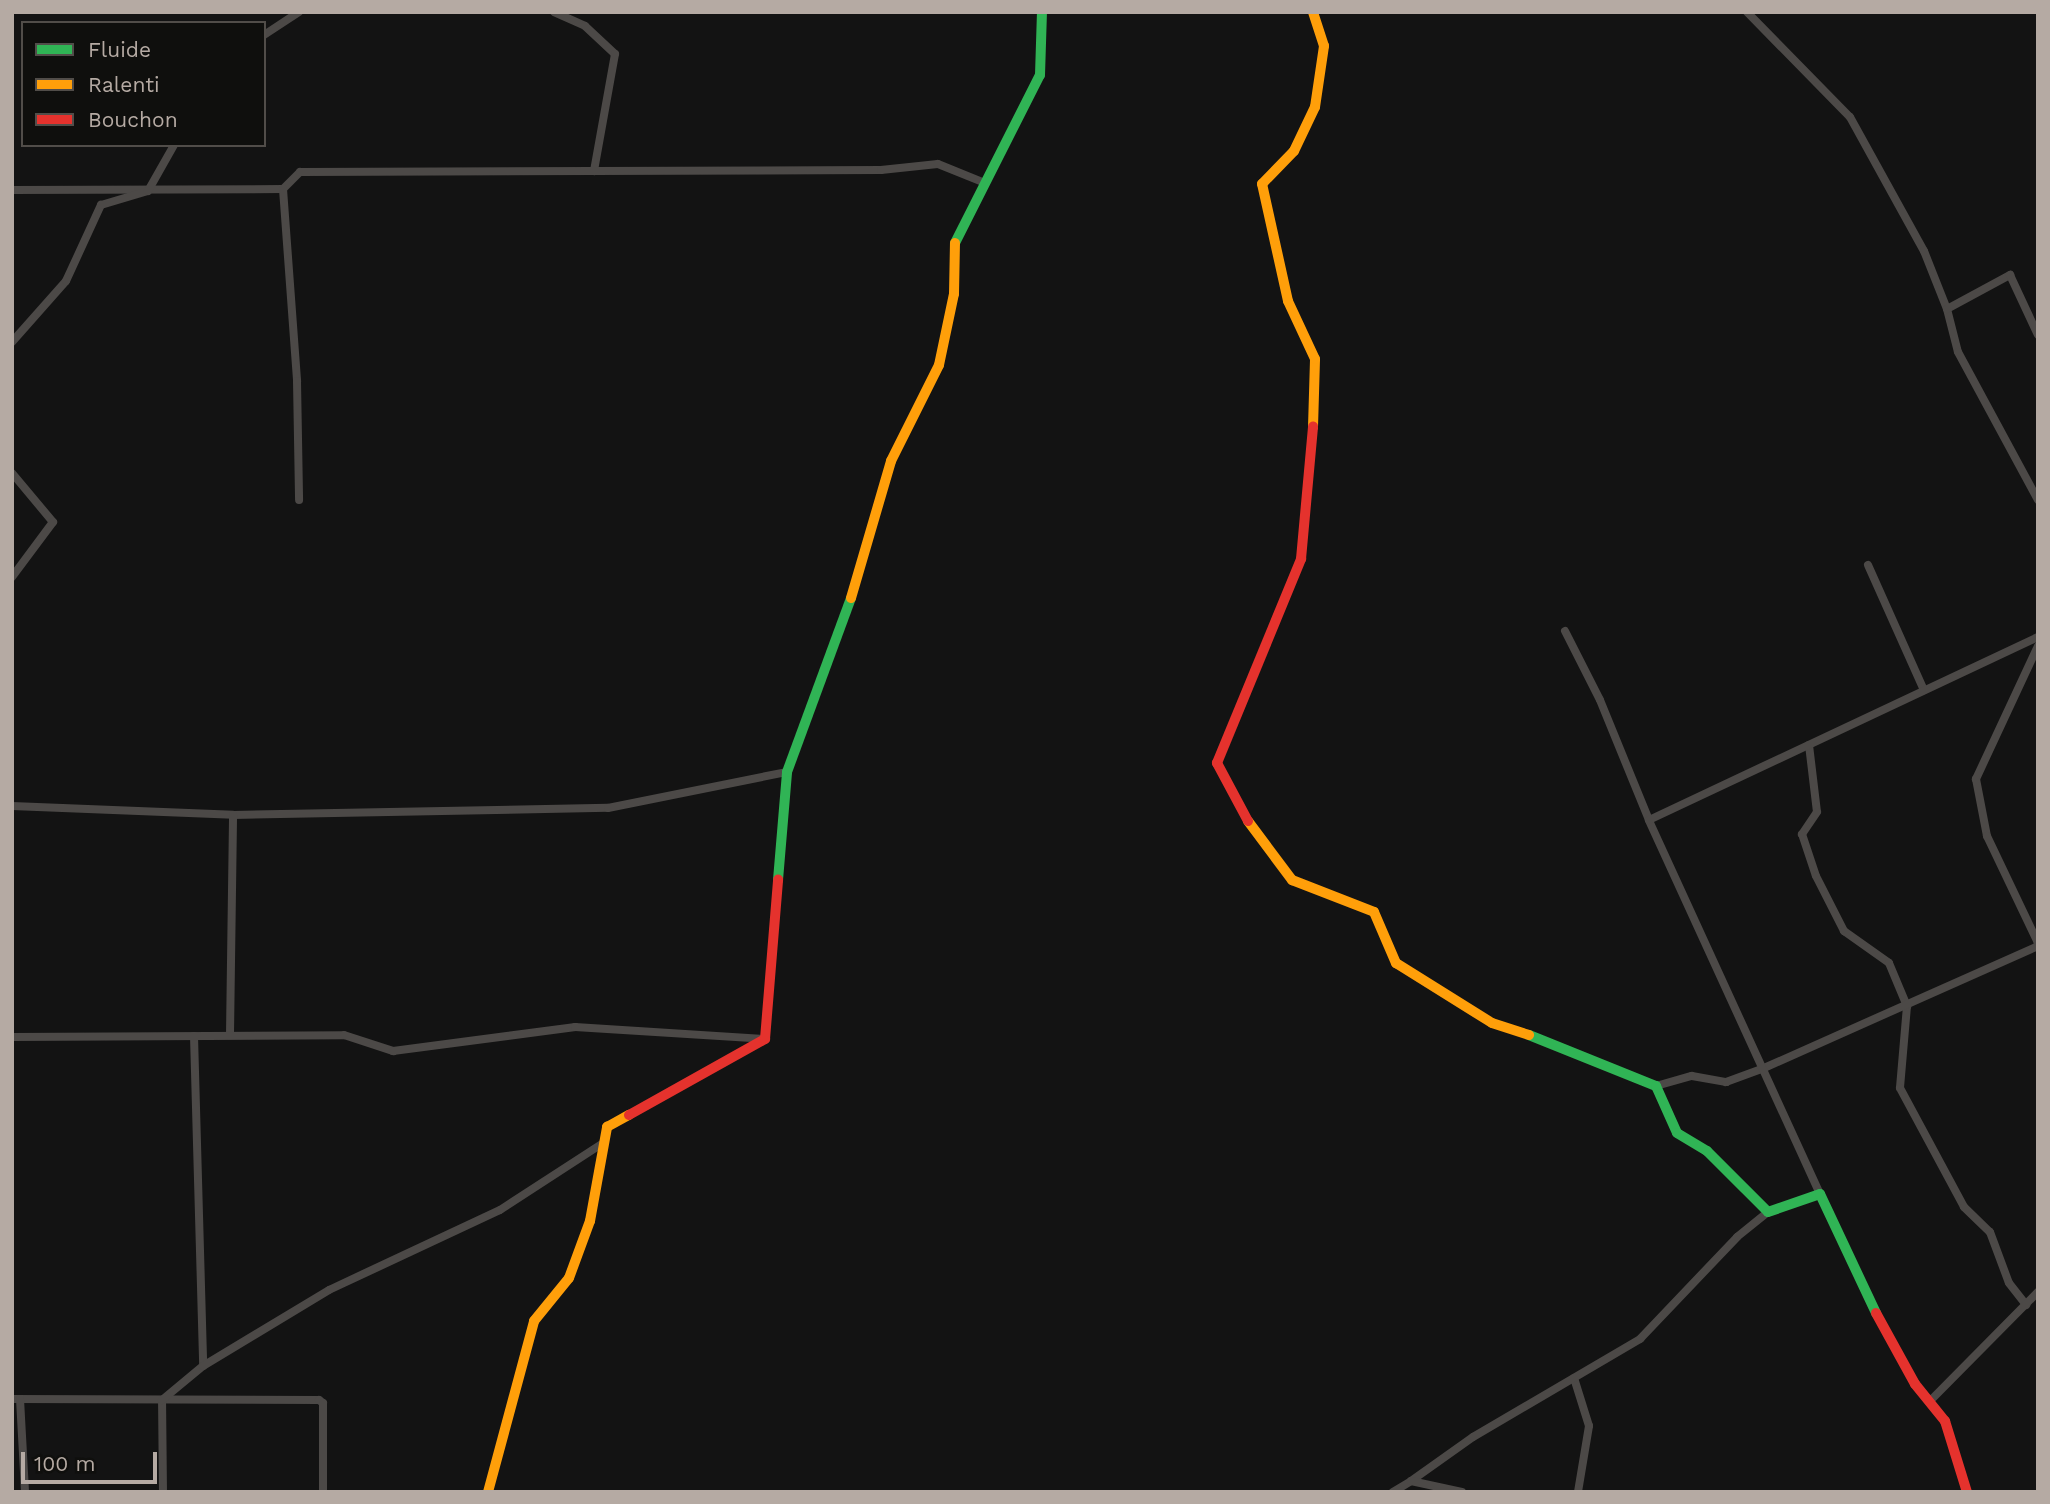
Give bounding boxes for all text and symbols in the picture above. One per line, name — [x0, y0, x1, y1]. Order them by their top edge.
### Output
legend — [21, 21, 266, 147]
text: Fluide — [88, 37, 151, 62]
text: Ralenti — [88, 72, 160, 97]
text: Bouchon — [88, 107, 178, 132]
scale bar — [24, 1438, 161, 1482]
text: 100 m — [34, 1451, 96, 1476]

